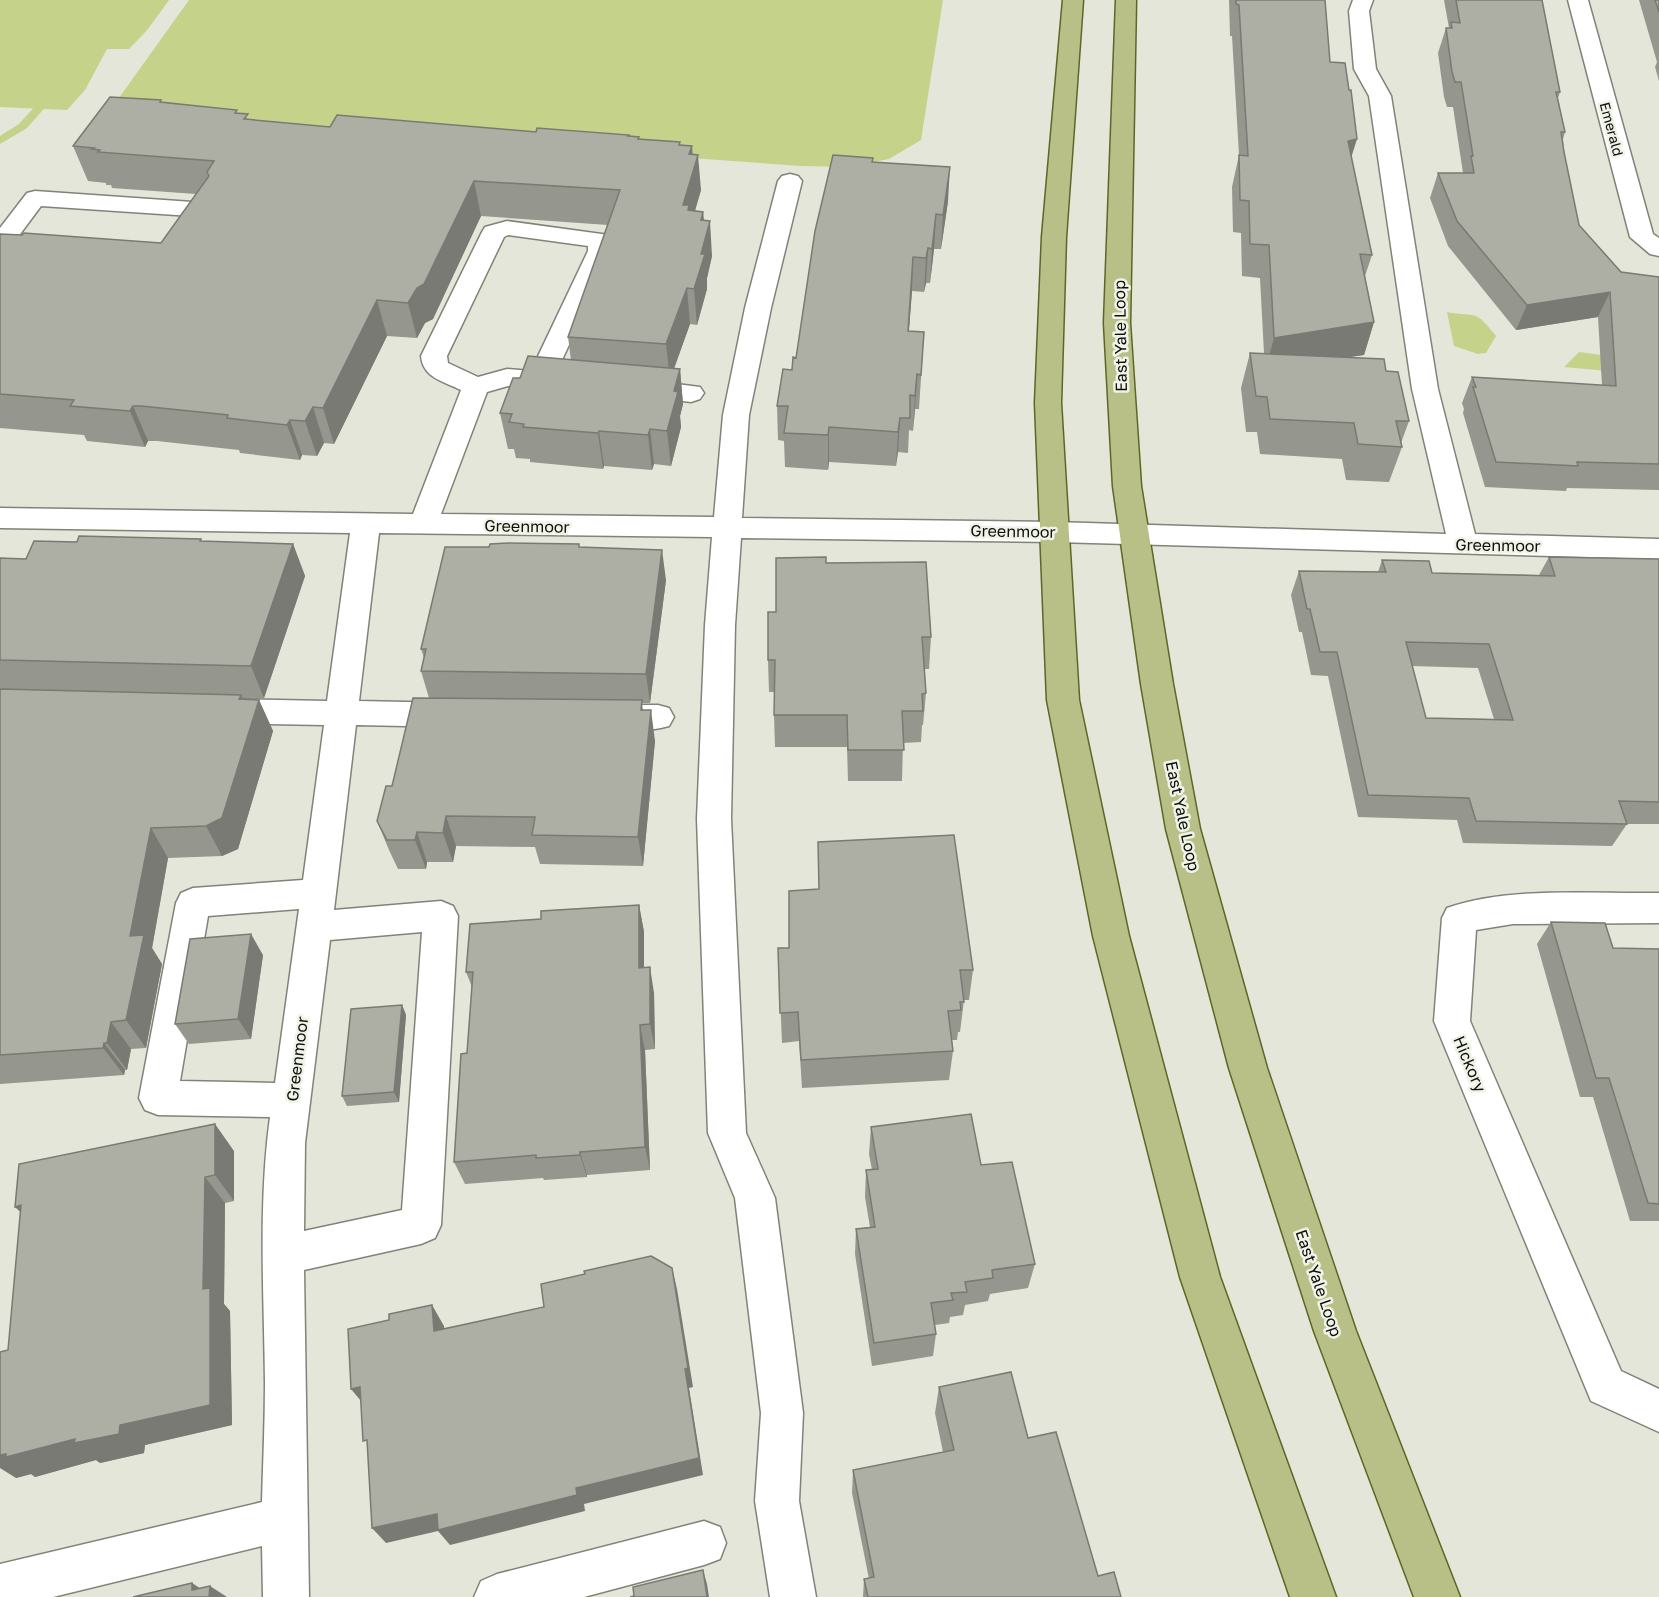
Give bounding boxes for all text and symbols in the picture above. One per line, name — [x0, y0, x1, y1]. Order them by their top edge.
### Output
street label: Emerald — [1597, 100, 1627, 158]
street label: East Yale Loop — [1109, 280, 1131, 392]
street label: Greenmoor — [484, 515, 570, 537]
street label: Greenmoor — [970, 520, 1056, 542]
street label: Greenmoor — [1455, 534, 1541, 556]
street label: East Yale Loop — [1162, 759, 1204, 873]
street label: Greenmoor — [282, 1015, 312, 1103]
street label: Hickory — [1449, 1033, 1491, 1095]
street label: East Yale Loop — [1291, 1227, 1347, 1339]

